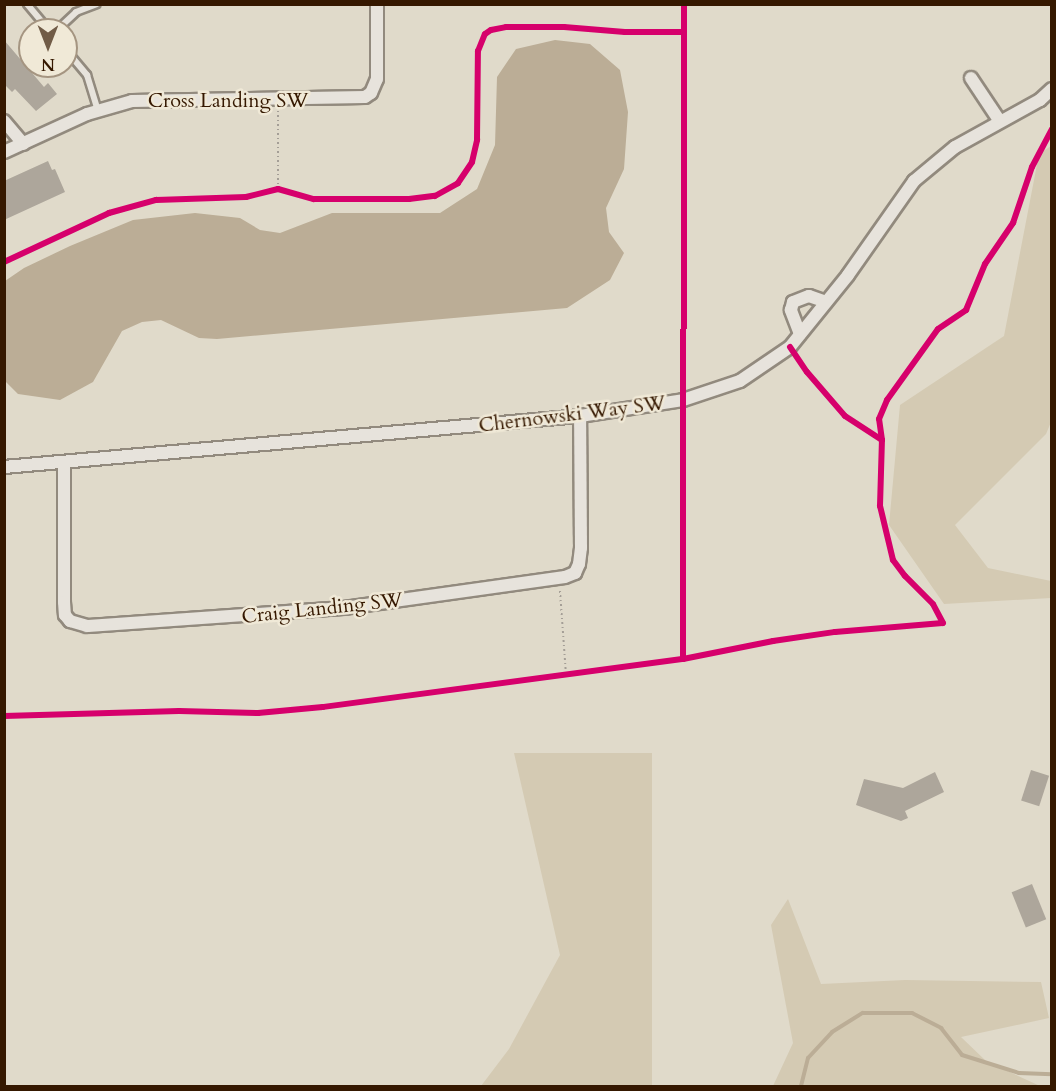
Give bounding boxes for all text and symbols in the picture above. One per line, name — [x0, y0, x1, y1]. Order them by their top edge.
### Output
north arrow — [18, 18, 78, 78]
text: N — [41, 53, 55, 75]
street label: Cross Landing SW — [148, 88, 308, 112]
street label: Chernowski Way SW — [477, 391, 667, 437]
street label: Craig Landing SW — [240, 588, 404, 628]

